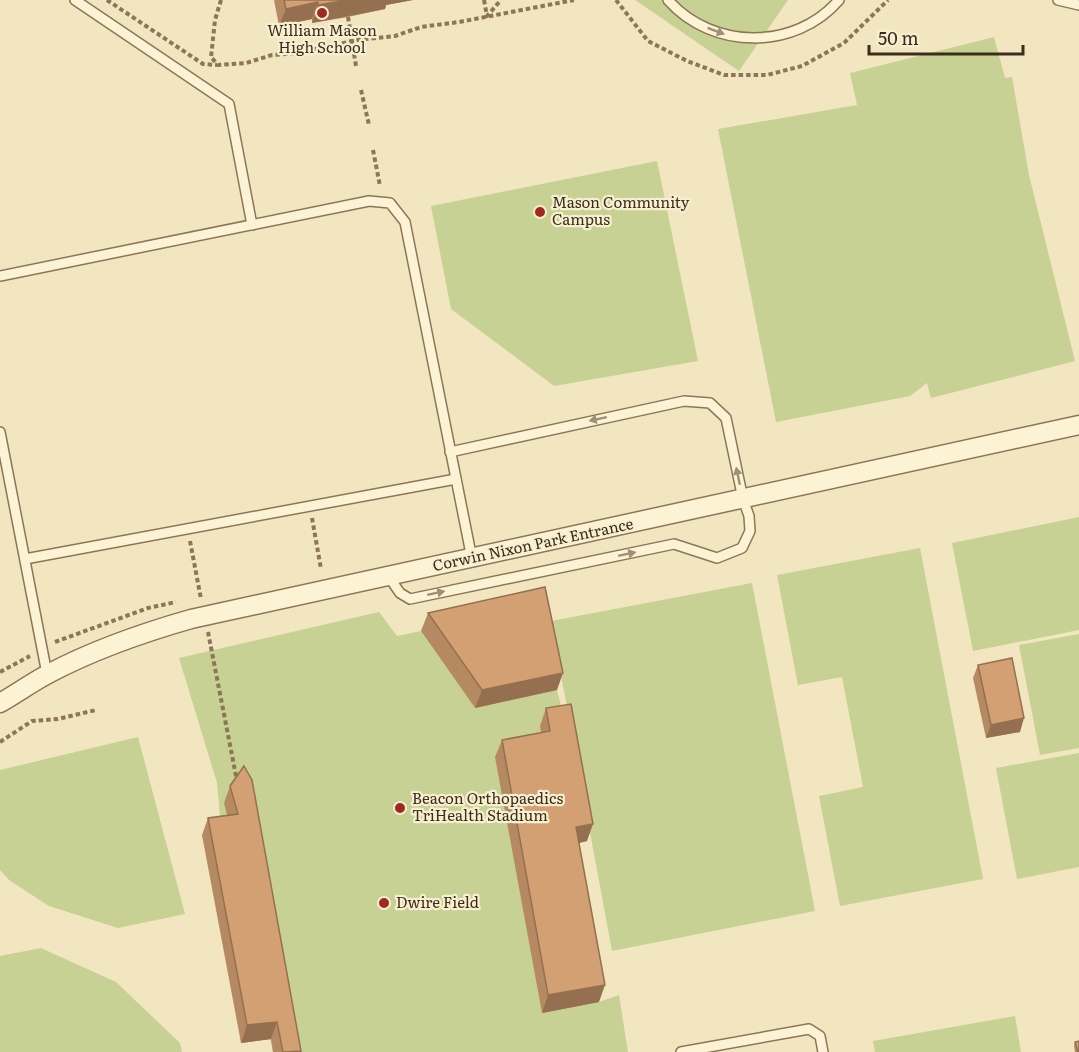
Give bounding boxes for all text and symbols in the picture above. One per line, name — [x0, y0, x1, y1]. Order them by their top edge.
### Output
marker: William Mason High School — [315, 6, 329, 20]
place label: William Mason High School — [267, 18, 377, 58]
scale bar — [869, 18, 1024, 56]
text: 50 m — [878, 24, 919, 51]
one-way arrow — [707, 27, 725, 37]
place label: Mason Community Campus — [552, 190, 690, 230]
marker: Mason Community Campus — [533, 205, 547, 219]
one-way arrow — [589, 415, 608, 425]
one-way arrow — [733, 466, 742, 485]
street label: Corwin Nixon Park Entrance — [430, 511, 635, 576]
one-way arrow — [618, 549, 637, 558]
one-way arrow — [427, 588, 446, 598]
place label: Beacon Orthopaedics TriHealth Stadium — [412, 786, 563, 826]
marker: Beacon Orthopaedics TriHealth Stadium — [393, 801, 407, 815]
place label: Dwire Field — [396, 890, 479, 913]
marker: Dwire Field — [377, 896, 391, 910]

